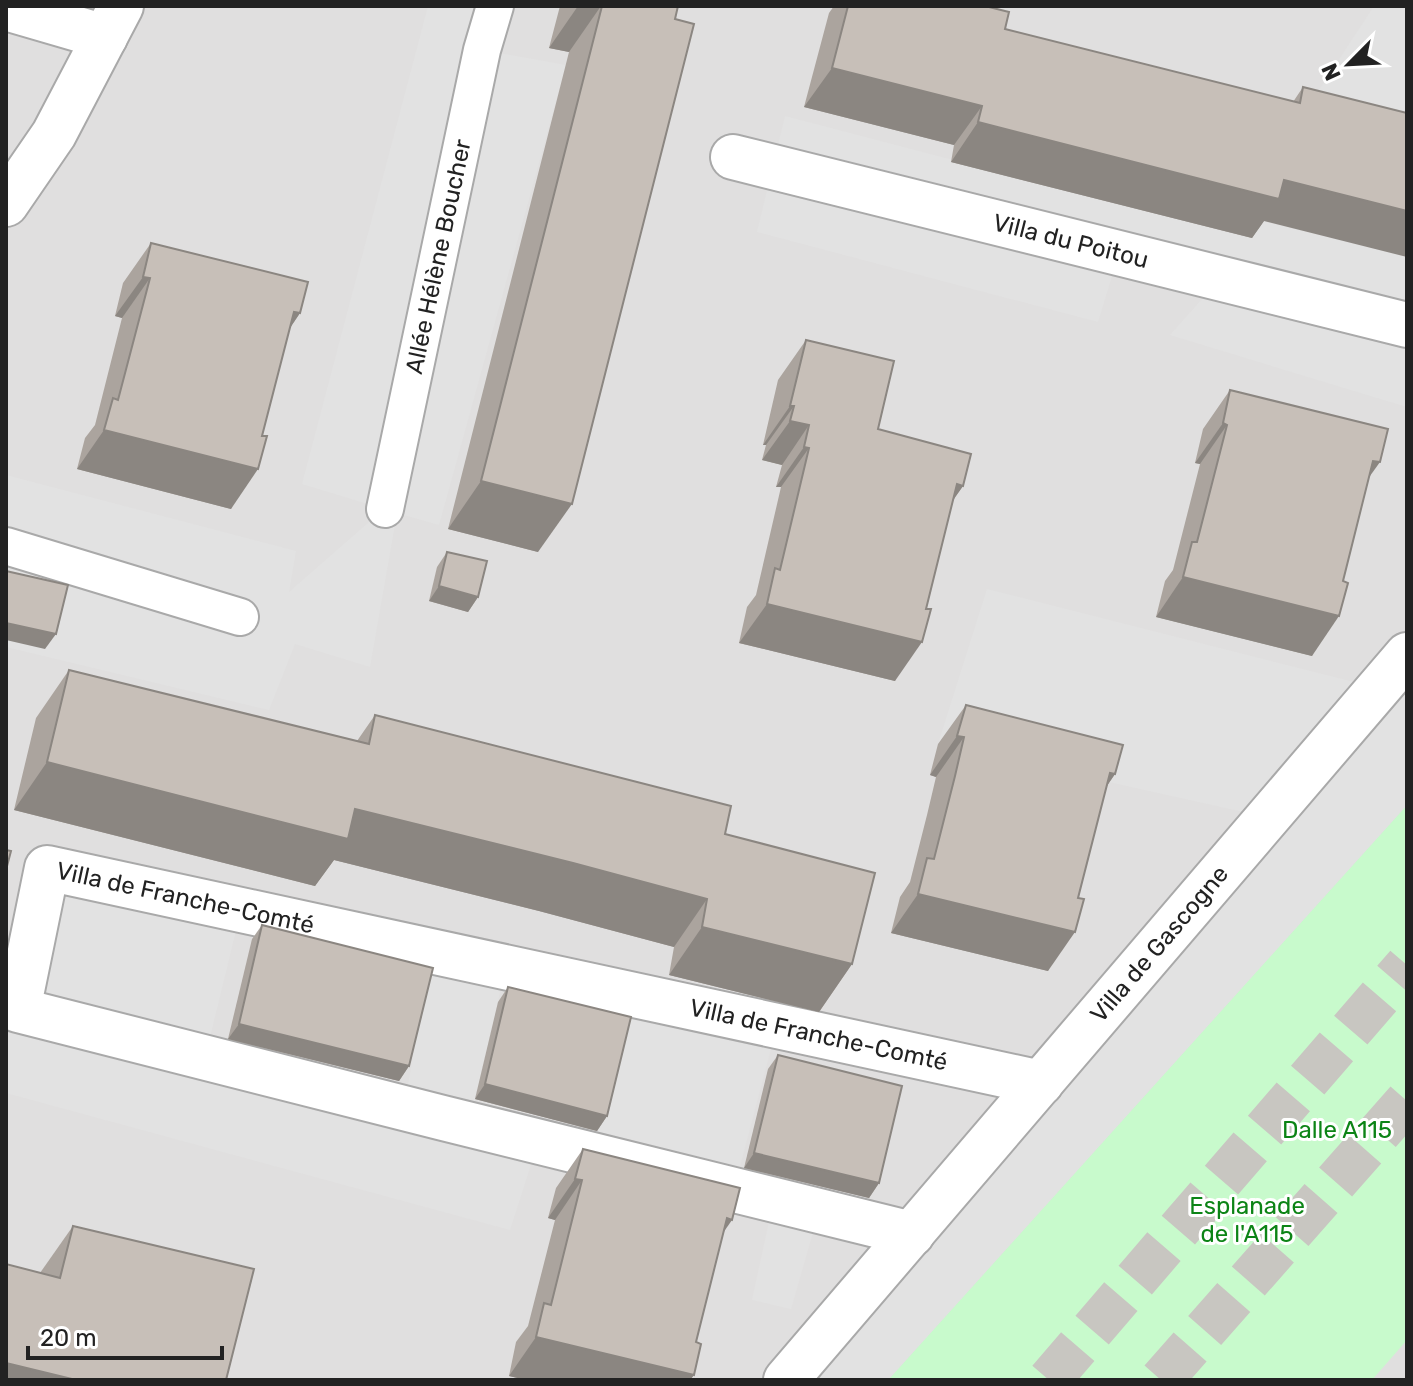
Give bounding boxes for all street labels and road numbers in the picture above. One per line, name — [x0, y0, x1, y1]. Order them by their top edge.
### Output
street label: Allée Hélène Boucher — [400, 137, 477, 376]
street label: Villa du Poitou — [990, 208, 1151, 274]
street label: Villa de Franche-Comté — [54, 856, 317, 939]
street label: Villa de Gascogne — [1085, 860, 1234, 1028]
street label: Villa de Franche-Comté — [687, 993, 950, 1076]

